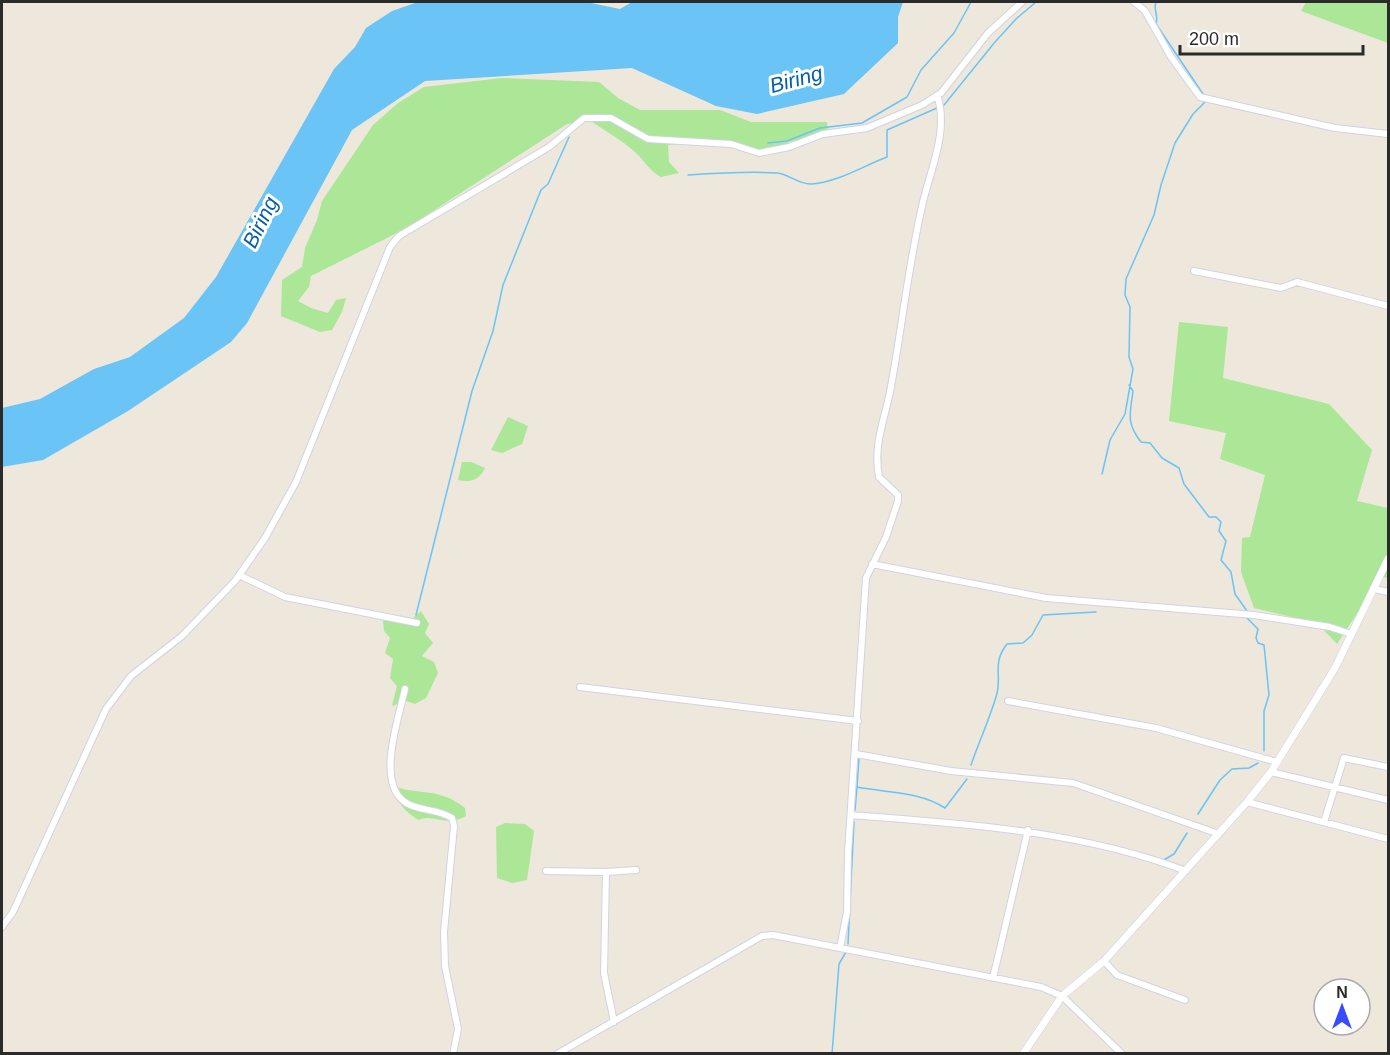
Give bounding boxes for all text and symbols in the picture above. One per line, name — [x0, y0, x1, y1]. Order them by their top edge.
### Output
scale bar — [1180, 18, 1363, 56]
text: 200 m — [1189, 29, 1239, 49]
water label: Biring — [767, 61, 825, 97]
water label: Biring — [238, 193, 282, 251]
north arrow — [1312, 977, 1372, 1037]
text: N — [1336, 984, 1348, 1001]

